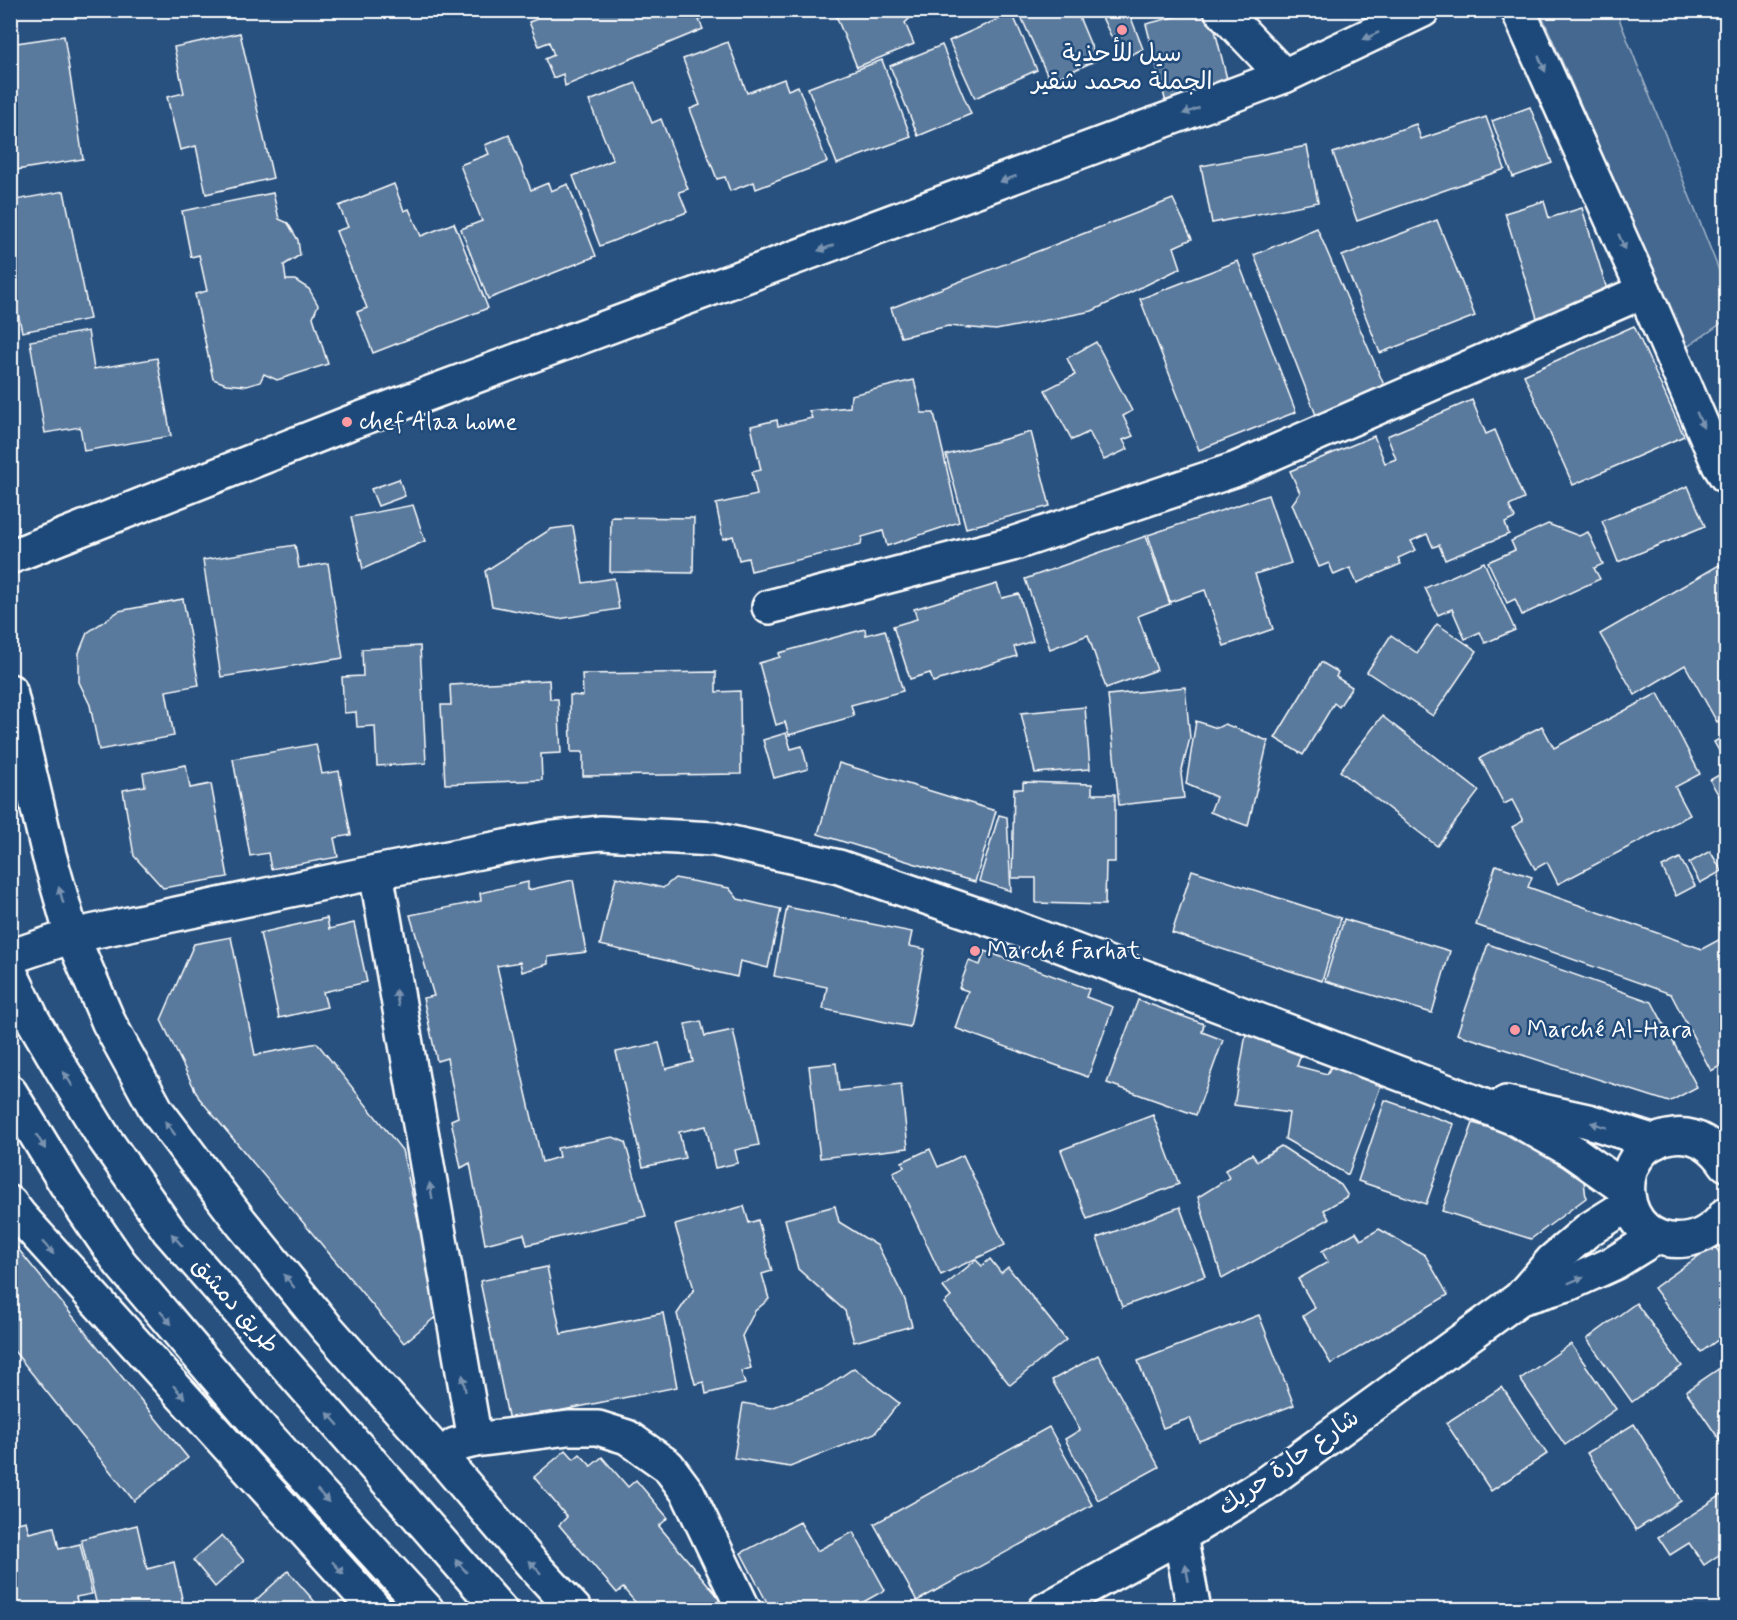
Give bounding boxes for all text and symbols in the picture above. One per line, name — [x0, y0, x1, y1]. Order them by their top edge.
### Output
marker: سيل للأحذية الجملة محمد شقير — [1115, 23, 1129, 37]
one-way arrow — [1362, 31, 1379, 40]
place label: سيل للأحذية الجملة محمد شقير — [1030, 36, 1212, 98]
one-way arrow — [1537, 55, 1546, 72]
one-way arrow — [1182, 107, 1200, 117]
one-way arrow — [999, 175, 1017, 185]
one-way arrow — [1617, 233, 1626, 250]
one-way arrow — [816, 243, 834, 253]
place label: chef Alaa home — [359, 407, 518, 438]
one-way arrow — [1695, 412, 1705, 430]
marker: chef Alaa home — [340, 415, 354, 429]
one-way arrow — [55, 886, 65, 904]
place label: Marché Farhat — [987, 936, 1141, 967]
marker: Marché Farhat — [968, 944, 982, 958]
one-way arrow — [393, 989, 402, 1008]
place label: Marché Al-Hara — [1527, 1015, 1692, 1046]
marker: Marché Al-Hara — [1508, 1023, 1522, 1037]
one-way arrow — [62, 1071, 73, 1087]
one-way arrow — [164, 1120, 176, 1135]
one-way arrow — [1590, 1120, 1608, 1129]
one-way arrow — [36, 1134, 47, 1150]
one-way arrow — [426, 1181, 435, 1200]
one-way arrow — [171, 1233, 184, 1248]
one-way arrow — [41, 1240, 54, 1255]
street label: طريق دمشق — [184, 1251, 286, 1361]
one-way arrow — [284, 1274, 296, 1289]
one-way arrow — [1567, 1275, 1585, 1285]
one-way arrow — [159, 1310, 172, 1325]
one-way arrow — [460, 1373, 469, 1392]
one-way arrow — [172, 1385, 186, 1400]
street label: شارع حارة حريك — [1212, 1403, 1366, 1523]
one-way arrow — [326, 1411, 340, 1426]
one-way arrow — [316, 1488, 330, 1503]
one-way arrow — [455, 1559, 468, 1574]
one-way arrow — [331, 1560, 344, 1575]
one-way arrow — [529, 1560, 542, 1575]
one-way arrow — [1182, 1563, 1191, 1582]

